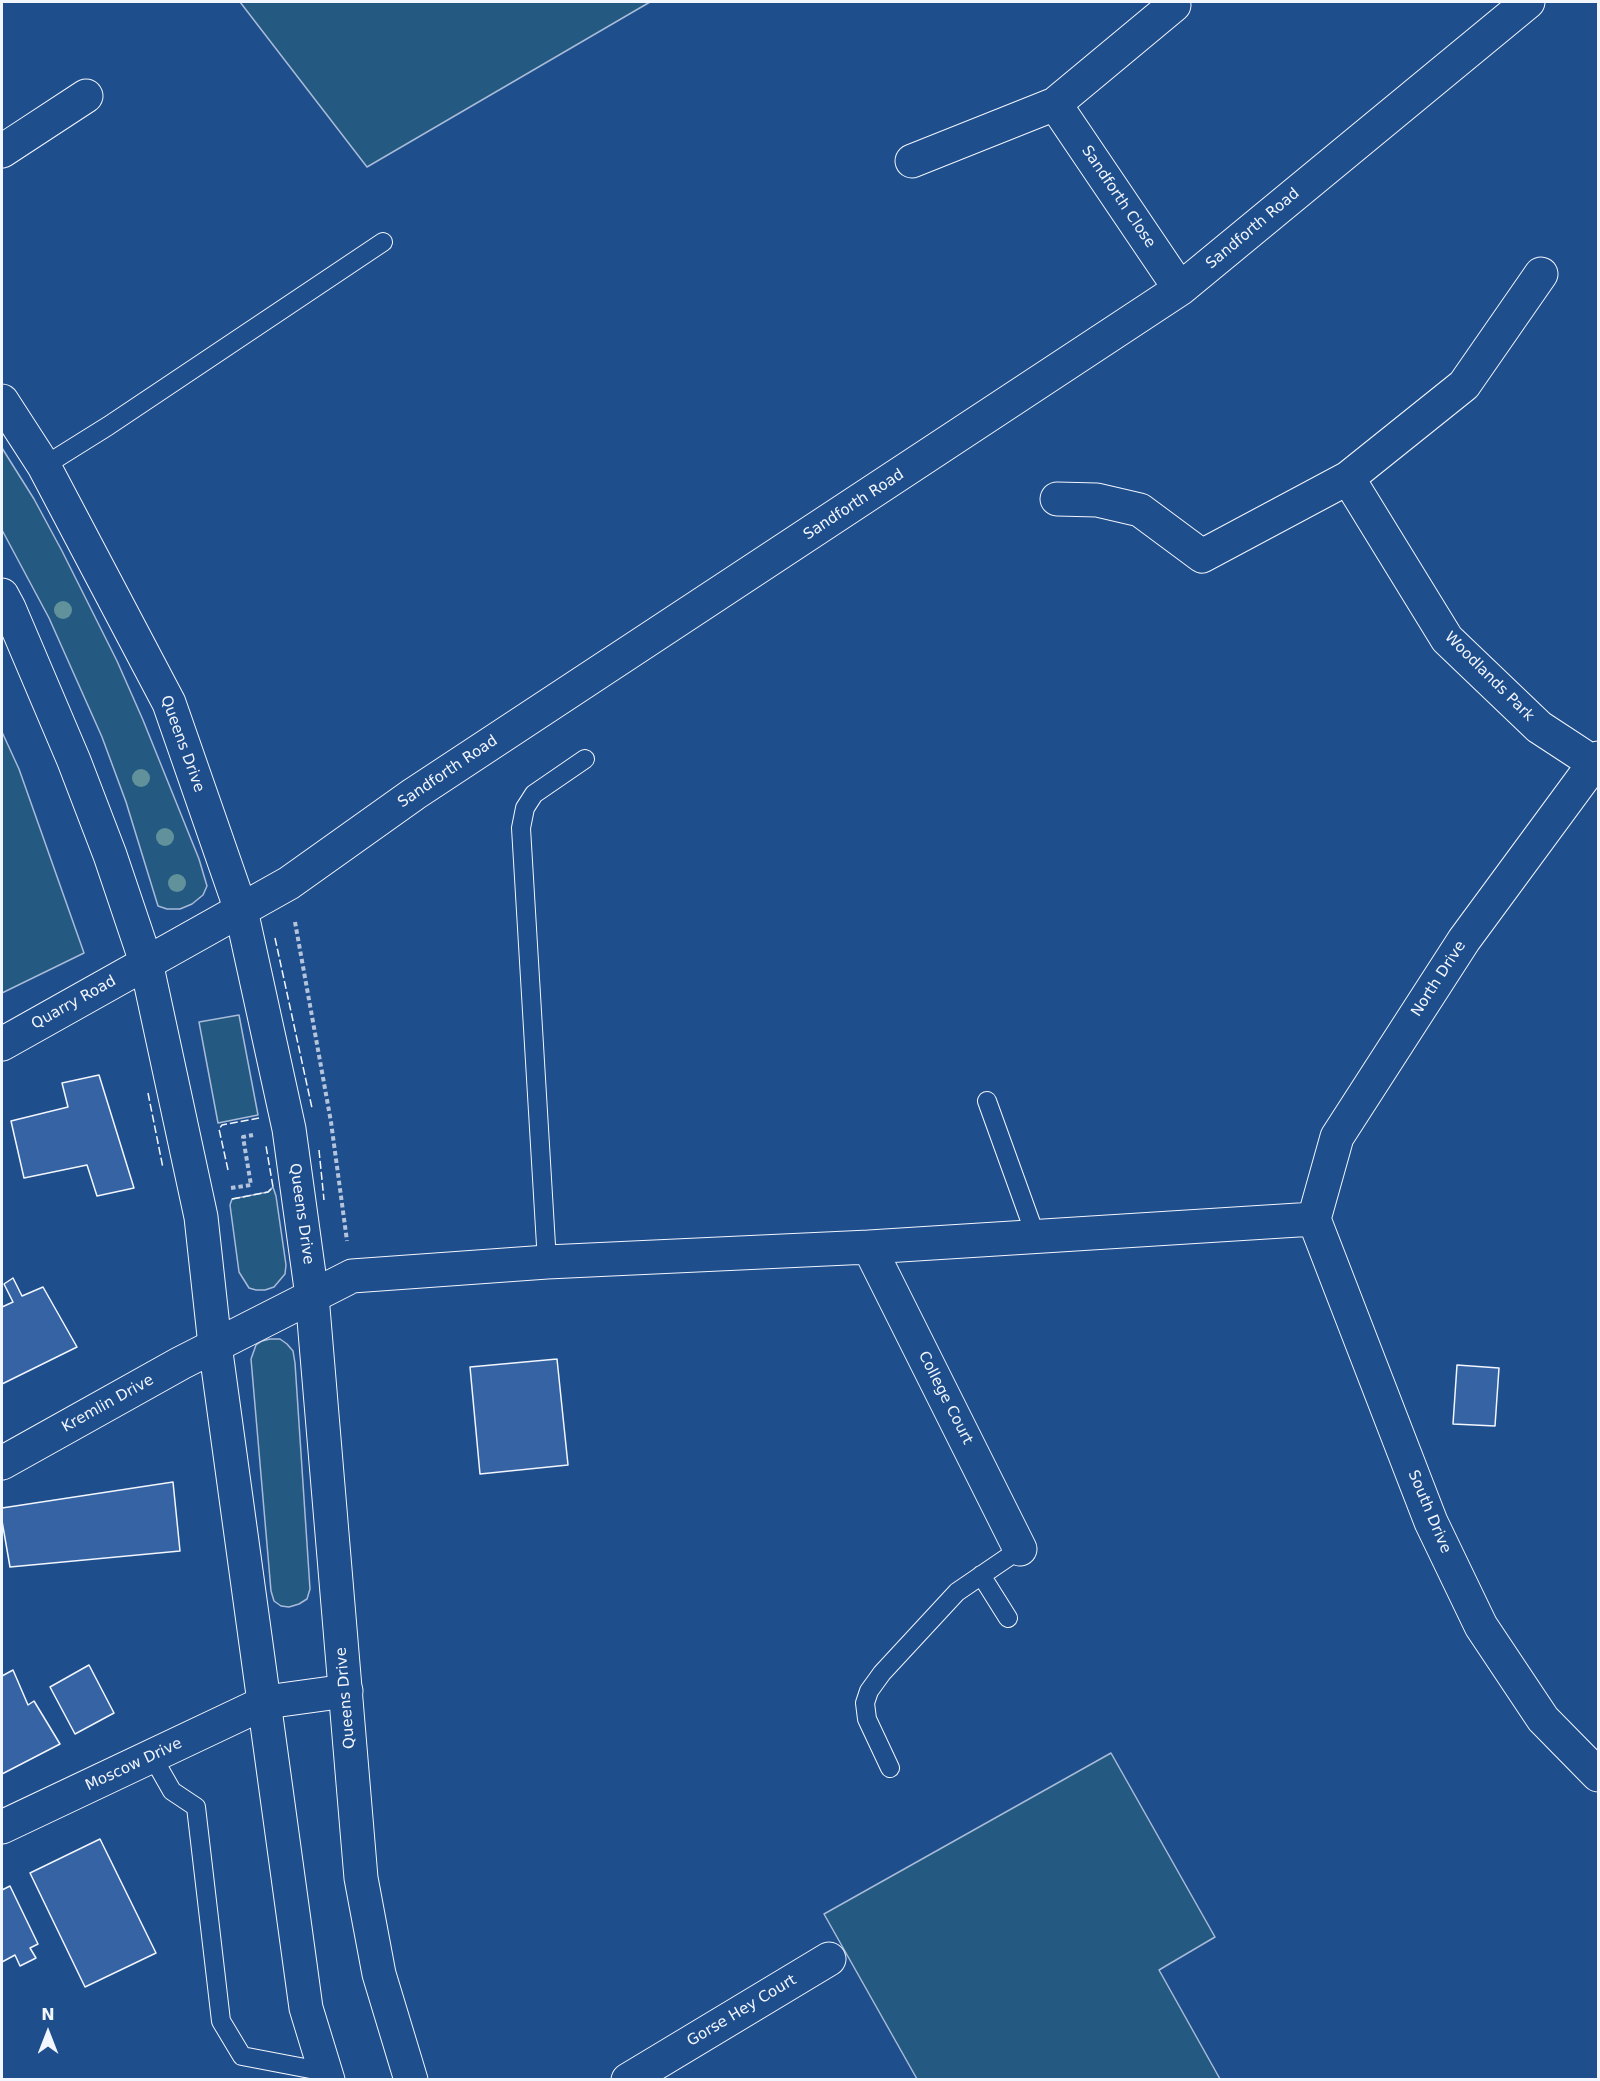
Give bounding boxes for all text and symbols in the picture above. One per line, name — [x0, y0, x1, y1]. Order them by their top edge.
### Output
street label: Sandforth Close — [1077, 142, 1159, 252]
street label: Sandforth Road — [1203, 185, 1303, 273]
street label: Sandforth Road — [800, 466, 908, 544]
street label: Woodlands Park — [1440, 628, 1538, 726]
street label: Queens Drive — [156, 693, 208, 795]
street label: Sandforth Road — [395, 732, 501, 812]
street label: North Drive — [1408, 938, 1470, 1020]
street label: Quarry Road — [29, 972, 119, 1034]
street label: Queens Drive — [285, 1162, 317, 1266]
street label: College Court — [914, 1349, 976, 1447]
street label: Kremlin Drive — [59, 1371, 157, 1437]
street label: South Drive — [1403, 1468, 1455, 1556]
street label: Queens Drive — [333, 1646, 359, 1750]
street label: Moscow Drive — [83, 1735, 185, 1795]
street label: Gorse Hey Court — [684, 1971, 800, 2051]
north arrow — [18, 2003, 78, 2063]
text: N — [41, 2005, 55, 2024]

